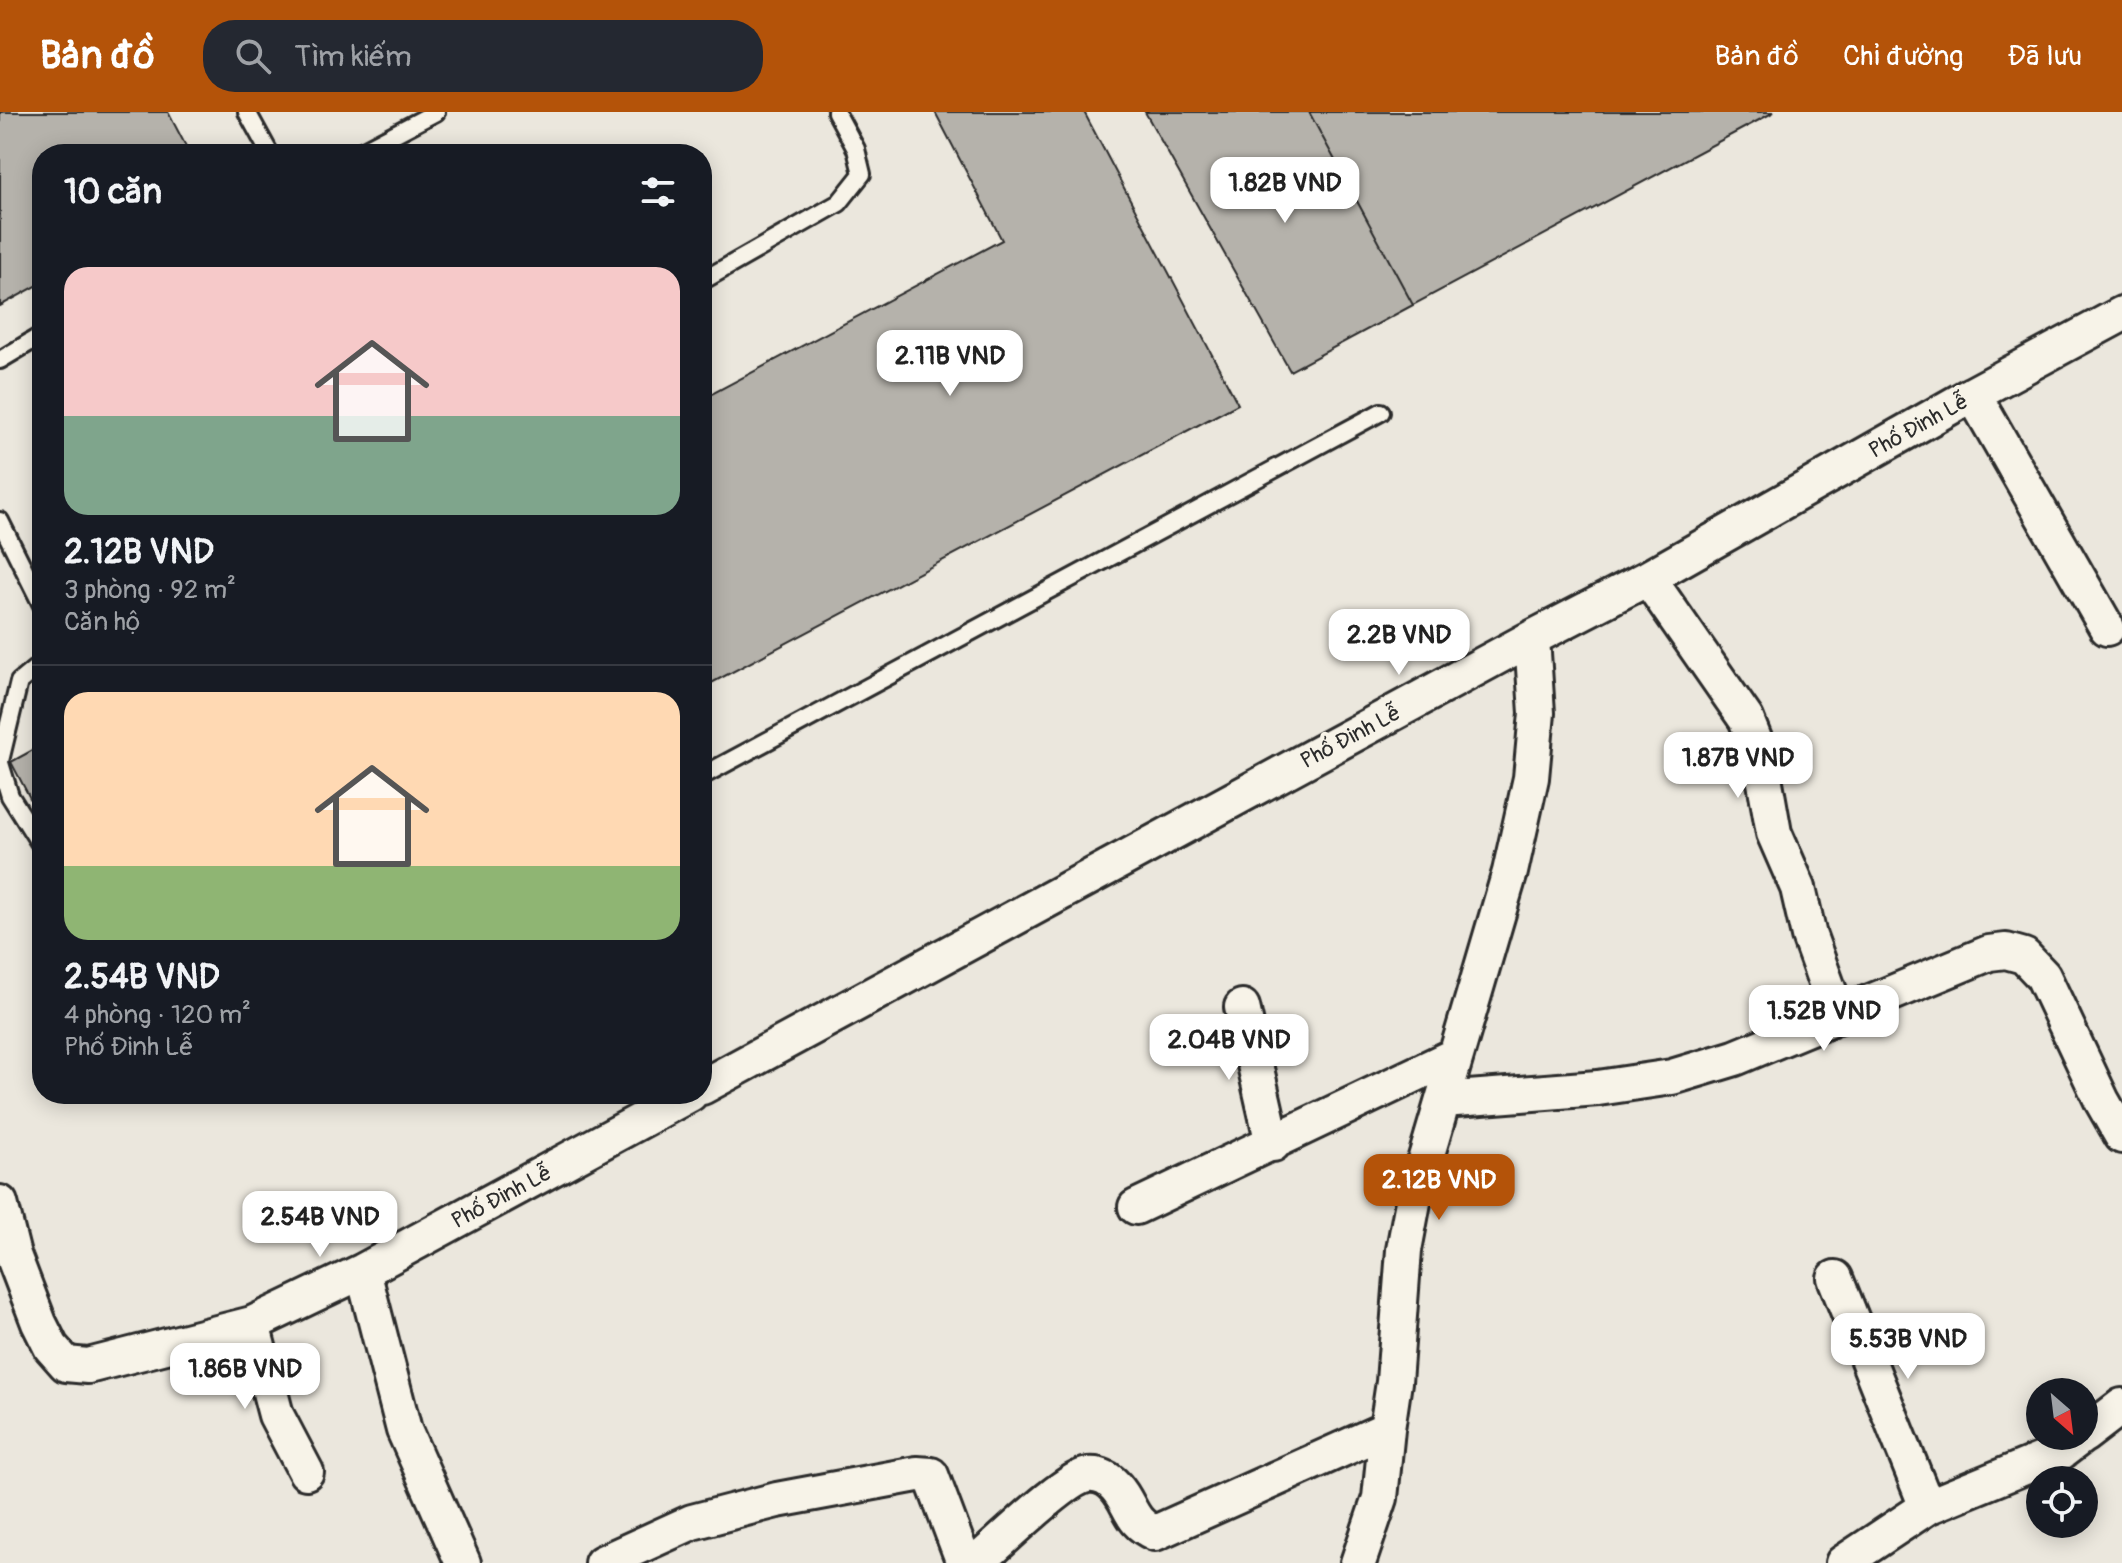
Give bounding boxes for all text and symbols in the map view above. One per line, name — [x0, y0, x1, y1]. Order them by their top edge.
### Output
search box — [203, 20, 763, 92]
text: Bản đồ — [40, 32, 155, 80]
icon: search — [231, 34, 275, 78]
text: Tìm kiếm — [295, 38, 412, 75]
text: Bản đồ — [1715, 39, 1799, 74]
text: Chỉ đường — [1843, 39, 1963, 74]
text: Đã lưu — [2007, 39, 2082, 74]
pin: 1.82B VND — [1193, 157, 1377, 225]
text: 1.82B VND — [1228, 167, 1342, 199]
icon: filters — [636, 170, 680, 214]
text: 10 căn — [64, 171, 162, 214]
icon: home — [300, 319, 444, 463]
pin: 2.11B VND — [858, 330, 1042, 398]
text: 2.11B VND — [895, 340, 1005, 372]
street label: Phố Đinh Lễ — [1864, 387, 1973, 465]
text: 2.12B VND — [64, 531, 214, 574]
text: 3 phòng · 92 m² — [64, 574, 236, 606]
text: Căn hộ — [64, 606, 140, 638]
pin: 2.2B VND — [1316, 609, 1482, 677]
text: 2.2B VND — [1347, 619, 1451, 651]
street label: Phố Đinh Lễ — [1296, 699, 1405, 775]
pin: 1.87B VND — [1646, 732, 1830, 800]
text: 1.87B VND — [1682, 742, 1794, 774]
icon: home — [300, 744, 444, 888]
text: 2.54B VND — [64, 956, 220, 999]
pin: 1.52B VND — [1732, 985, 1916, 1053]
text: 1.52B VND — [1767, 995, 1881, 1027]
text: 4 phòng · 120 m² — [64, 999, 251, 1031]
pin: 2.04B VND — [1137, 1014, 1321, 1082]
text: 2.04B VND — [1168, 1024, 1290, 1056]
text: Phố Đinh Lễ — [64, 1031, 193, 1063]
pin: 2.12B VND — [1347, 1154, 1531, 1222]
street label: Phố Đinh Lễ — [447, 1159, 556, 1235]
text: 2.12B VND — [1382, 1164, 1496, 1196]
pin: 2.54B VND — [228, 1191, 412, 1259]
text: 2.54B VND — [260, 1201, 380, 1233]
pin: 5.53B VND — [1816, 1313, 2000, 1381]
text: 5.53B VND — [1849, 1323, 1967, 1355]
pin: 1.86B VND — [153, 1343, 337, 1411]
text: 1.86B VND — [188, 1353, 302, 1385]
north arrow — [2026, 1378, 2098, 1450]
map controls — [2026, 1378, 2098, 1538]
button: locate — [2026, 1466, 2098, 1538]

